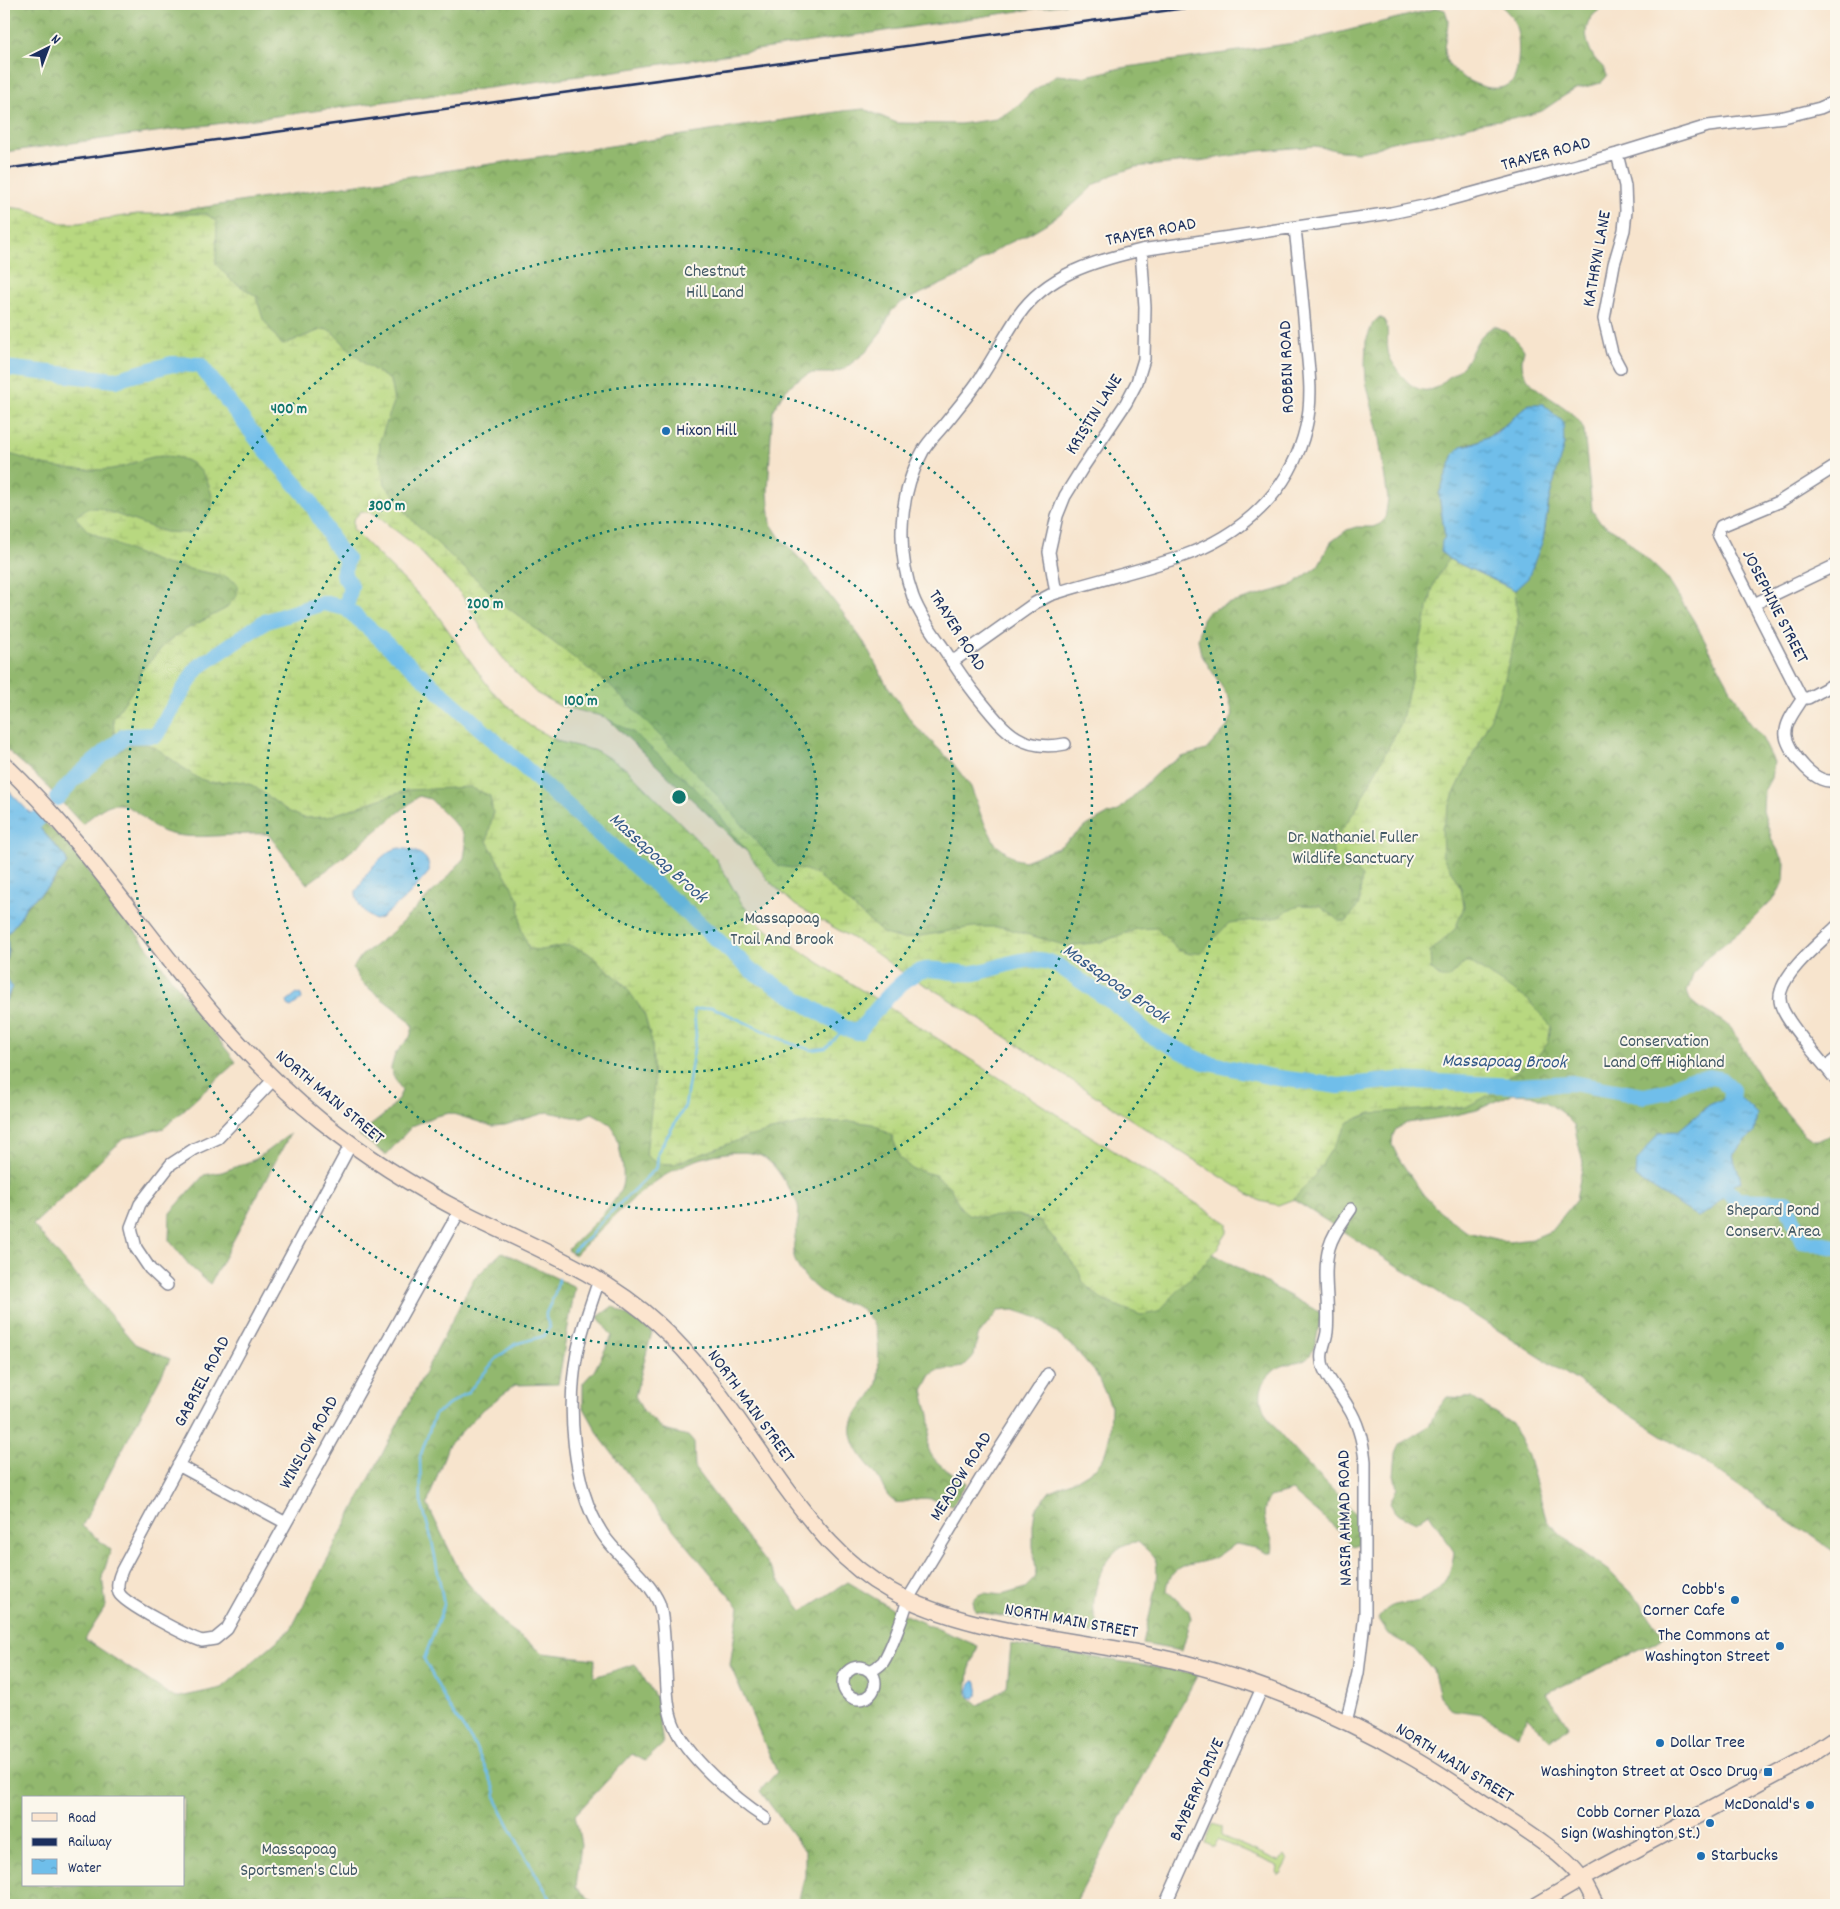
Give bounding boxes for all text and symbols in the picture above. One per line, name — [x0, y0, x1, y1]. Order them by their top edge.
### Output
north arrow — [22, 22, 72, 72]
text: N — [46, 30, 65, 50]
street label: TRAYER ROAD — [1498, 131, 1594, 179]
street label: KATHRYN LANE — [1577, 209, 1619, 309]
street label: TRAYER ROAD — [1104, 212, 1198, 254]
park label: Chestnut Hill Land — [684, 260, 746, 306]
street label: ROBBIN ROAD — [1274, 320, 1302, 414]
street label: KRISTIN LANE — [1060, 370, 1130, 460]
text: 400 m — [271, 399, 307, 421]
place label: Hixon Hill — [676, 419, 737, 444]
marker: Hixon Hill — [660, 425, 672, 437]
text: 300 m — [369, 496, 405, 518]
street label: JOSEPHINE STREET — [1735, 546, 1813, 668]
street label: TRAYER ROAD — [921, 586, 991, 676]
text: 200 m — [467, 594, 503, 616]
text: 100 m — [564, 691, 598, 713]
centre of rings — [670, 788, 688, 806]
water label: Massapoag Brook — [602, 807, 714, 912]
park label: Dr. Nathaniel Fuller Wildlife Sanctuary — [1288, 826, 1419, 872]
park label: Massapoag Trail And Brook — [730, 907, 834, 953]
water label: Massapoag Brook — [1056, 938, 1176, 1033]
park label: Conservation Land Off Highland — [1603, 1030, 1725, 1076]
street label: NORTH MAIN STREET — [269, 1045, 389, 1151]
water label: Massapoag Brook — [1442, 1048, 1569, 1078]
park label: Shepard Pond Conserv. Area — [1726, 1199, 1821, 1245]
street label: GABRIEL ROAD — [169, 1332, 237, 1432]
street label: NORTH MAIN STREET — [700, 1345, 800, 1469]
street label: WINSLOW ROAD — [274, 1392, 346, 1494]
street label: MEADOW ROAD — [925, 1428, 999, 1526]
street label: NASIR AHMAD ROAD — [1332, 1450, 1360, 1586]
place label: Cobb's Corner Cafe — [1643, 1578, 1725, 1624]
marker: Cobb's Corner Cafe — [1729, 1594, 1741, 1606]
street label: NORTH MAIN STREET — [1002, 1598, 1140, 1646]
place label: The Commons at Washington Street — [1645, 1624, 1770, 1670]
marker: The Commons at Washington Street — [1774, 1640, 1786, 1652]
street label: NORTH MAIN STREET — [1390, 1718, 1518, 1810]
place label: Dollar Tree — [1670, 1731, 1745, 1756]
street label: BAYBERRY DRIVE — [1164, 1735, 1232, 1845]
marker: Dollar Tree — [1654, 1737, 1666, 1749]
place label: Washington Street at Osco Drug — [1541, 1760, 1758, 1785]
marker: Washington Street at Osco Drug — [1762, 1766, 1774, 1778]
place label: McDonald's — [1724, 1793, 1800, 1818]
legend — [22, 1796, 185, 1886]
marker: McDonald's — [1804, 1799, 1816, 1811]
place label: Cobb Corner Plaza Sign (Washington St.) — [1561, 1801, 1701, 1847]
text: Road — [68, 1808, 96, 1830]
marker: Cobb Corner Plaza Sign (Washington St.) — [1704, 1817, 1716, 1829]
text: Railway — [68, 1832, 112, 1854]
park label: Massapoag Sportsmen's Club — [240, 1838, 358, 1884]
place label: Starbucks — [1711, 1844, 1778, 1869]
marker: Starbucks — [1695, 1850, 1707, 1862]
text: Water — [68, 1858, 102, 1880]

